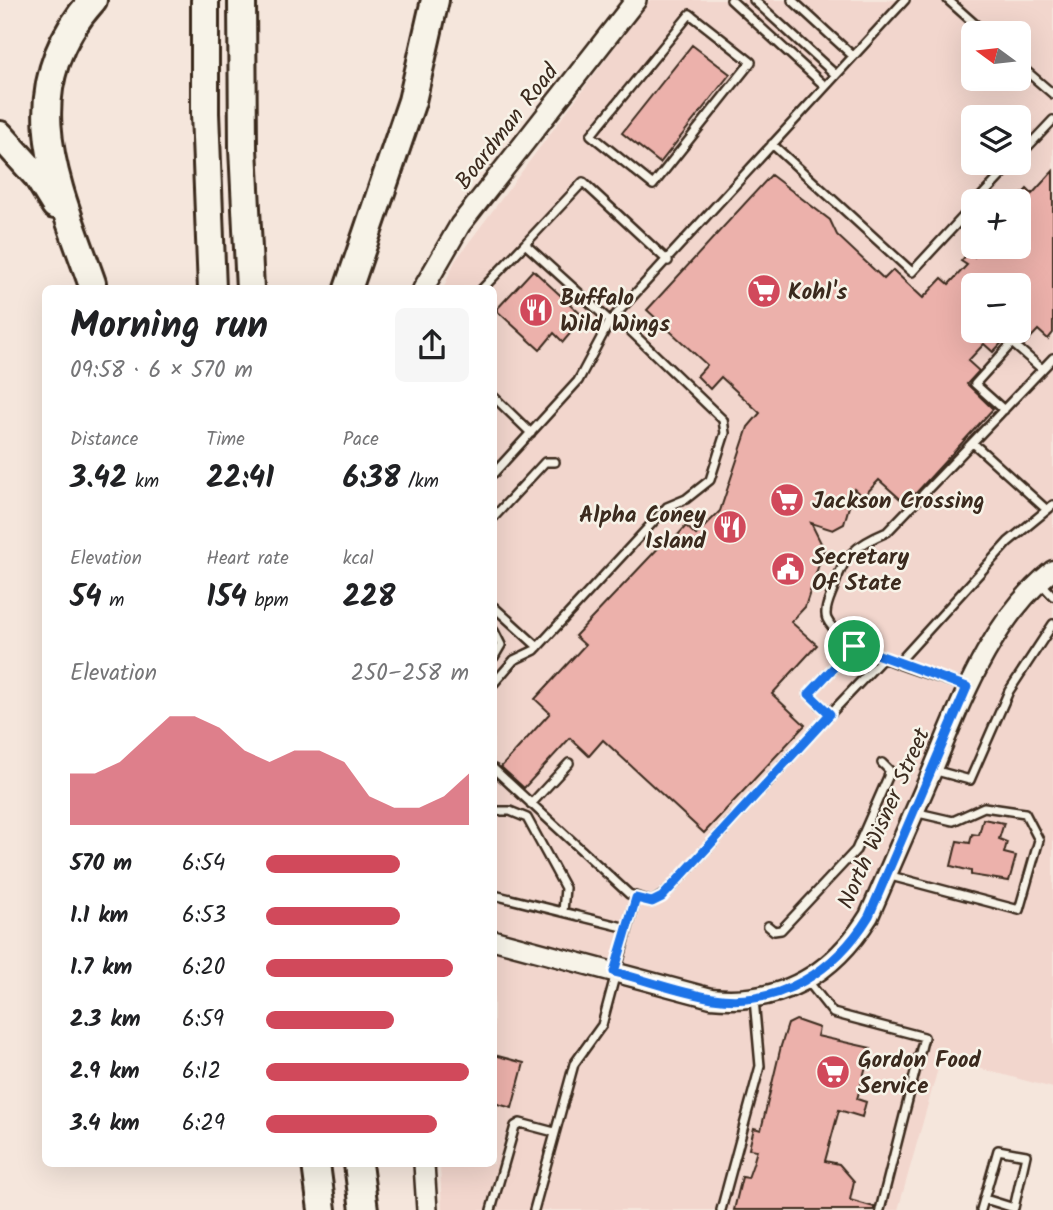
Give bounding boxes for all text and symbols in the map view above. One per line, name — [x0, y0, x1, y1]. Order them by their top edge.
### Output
north arrow — [961, 21, 1031, 91]
map controls — [961, 21, 1031, 343]
street label: Boardman Road — [447, 56, 569, 198]
button: layers — [961, 105, 1031, 175]
button: + — [961, 189, 1031, 259]
supermarket icon: Kohl's — [745, 272, 783, 310]
button: − — [961, 273, 1031, 343]
place label: Kohl's — [788, 275, 847, 311]
place label: Buffalo Wild Wings — [560, 281, 670, 343]
restaurant icon: Buffalo Wild Wings — [517, 291, 555, 329]
text: Morning run — [70, 297, 268, 357]
button: share — [395, 308, 469, 382]
text: 09:58 · 6 × 570 m — [70, 353, 253, 389]
text: Distance — [70, 425, 138, 455]
text: Time — [206, 425, 245, 455]
text: Pace — [343, 425, 379, 455]
text: 3.42 — [70, 455, 127, 503]
text: 22:41 — [206, 455, 274, 503]
text: 6:38 — [343, 455, 400, 503]
text: km — [127, 467, 159, 497]
text: /km — [400, 467, 439, 497]
supermarket icon: Jackson Crossing — [768, 481, 806, 519]
place label: Jackson Crossing — [812, 484, 985, 520]
place label: Alpha Coney Island — [579, 498, 707, 560]
restaurant icon: Alpha Coney Island — [711, 508, 749, 546]
place label: Secretary Of State — [812, 540, 909, 602]
text: Elevation — [70, 544, 142, 574]
text: Heart rate — [206, 544, 289, 574]
text: kcal — [343, 544, 374, 574]
public building icon: Secretary Of State — [769, 550, 807, 588]
text: 54 — [70, 574, 102, 622]
text: 154 — [206, 574, 247, 622]
text: 228 — [343, 574, 395, 622]
text: m — [102, 586, 124, 616]
text: bpm — [247, 586, 289, 616]
pin — [824, 616, 884, 676]
icon: arrive — [835, 627, 873, 665]
text: Elevation — [70, 656, 157, 692]
text: 250–258 m — [351, 656, 469, 692]
street label: North Wisner Street — [829, 721, 941, 915]
text: 570 m — [70, 846, 132, 882]
text: 6:54 — [182, 846, 225, 882]
text: 1.1 km — [70, 898, 128, 934]
text: 6:53 — [182, 898, 226, 934]
text: 1.7 km — [70, 950, 132, 986]
text: 6:20 — [182, 950, 225, 986]
text: 2.3 km — [70, 1002, 140, 1038]
text: 6:59 — [182, 1002, 224, 1038]
place label: Gordon Food Service — [858, 1043, 981, 1105]
supermarket icon: Gordon Food Service — [814, 1053, 852, 1091]
text: 2.9 km — [70, 1054, 140, 1090]
text: 6:12 — [182, 1054, 221, 1090]
text: 3.4 km — [70, 1106, 140, 1142]
text: 6:29 — [182, 1106, 225, 1142]

